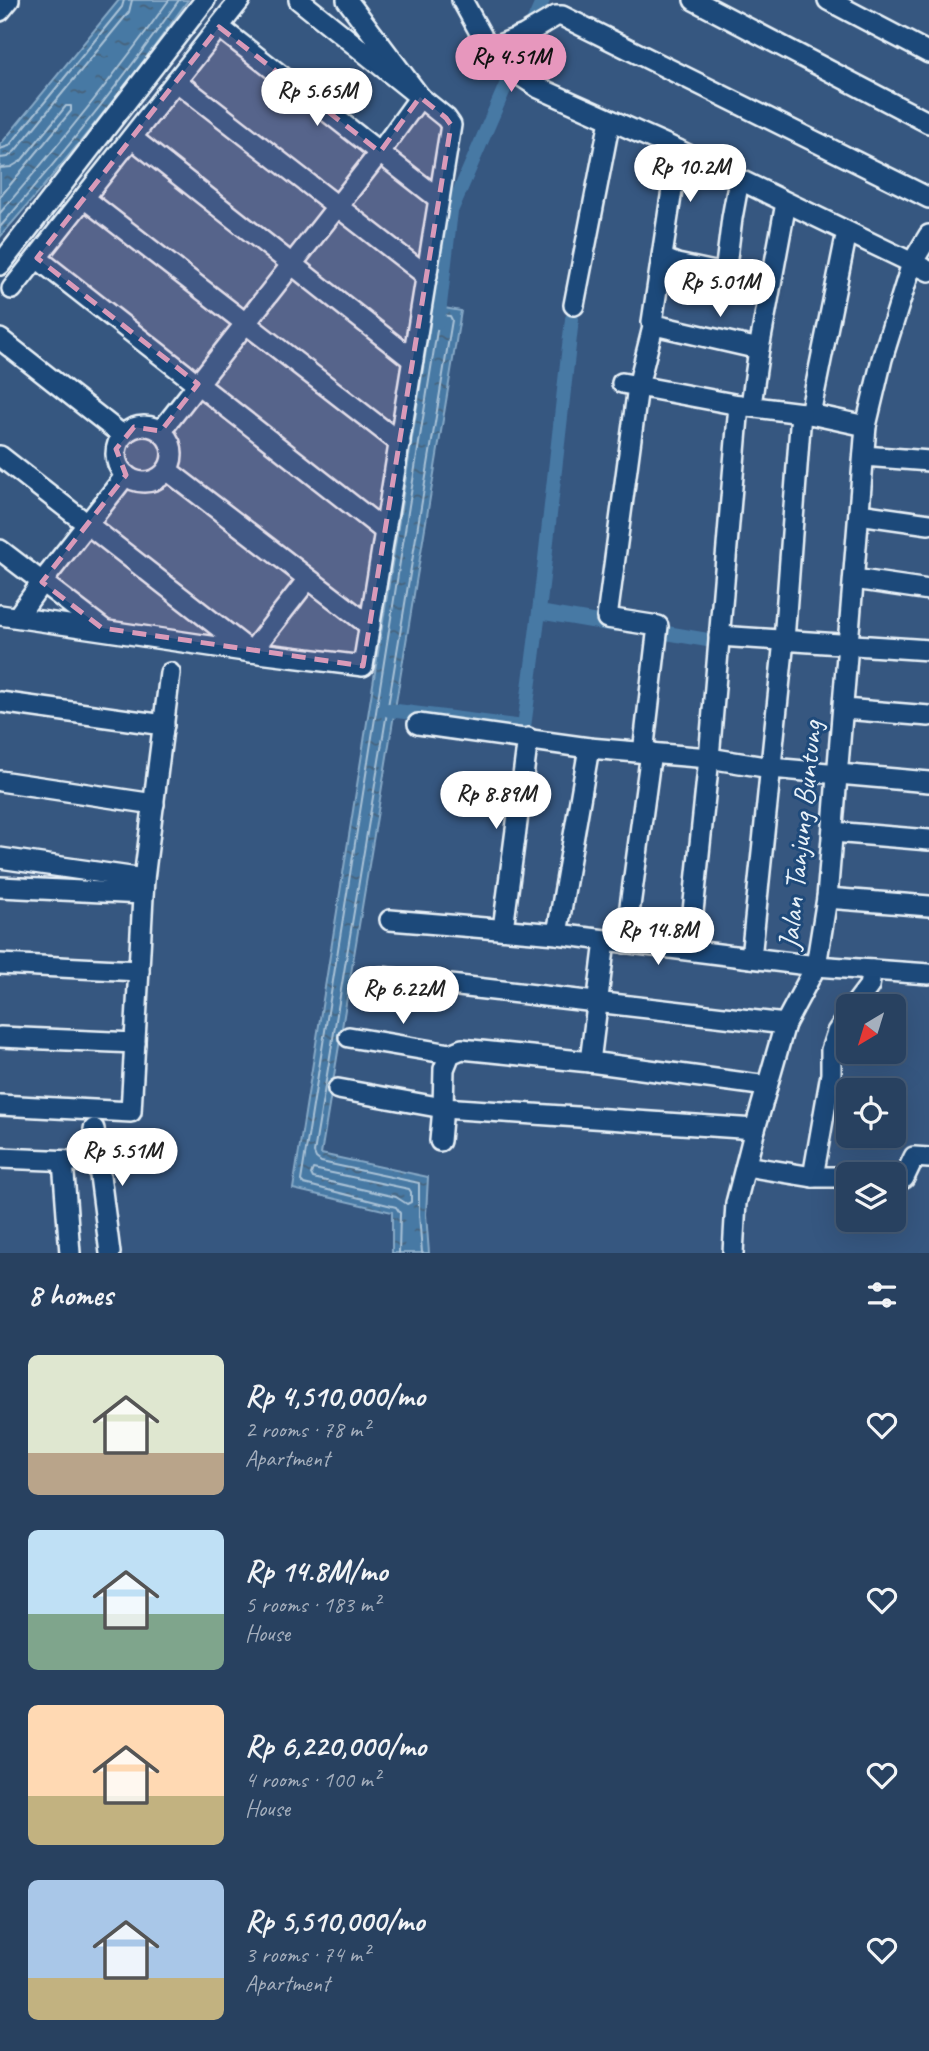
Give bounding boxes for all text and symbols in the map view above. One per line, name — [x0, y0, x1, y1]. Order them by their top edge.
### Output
pin: Rp 4.51M — [439, 34, 583, 94]
text: Rp 4.51M — [471, 42, 551, 71]
pin: Rp 5.65M — [245, 68, 389, 128]
text: Rp 5.65M — [277, 76, 357, 105]
pin: Rp 10.2M — [618, 144, 762, 204]
text: Rp 10.2M — [650, 152, 730, 181]
pin: Rp 5.01M — [648, 260, 792, 319]
text: Rp 5.01M — [680, 267, 760, 296]
street label: Jalan Tanjung Buntung — [769, 717, 831, 953]
pin: Rp 8.89M — [424, 772, 568, 831]
text: Rp 8.89M — [456, 779, 536, 808]
pin: Rp 14.8M — [586, 908, 730, 967]
text: Rp 14.8M — [618, 915, 698, 944]
pin: Rp 6.22M — [331, 967, 475, 1026]
text: Rp 6.22M — [363, 974, 443, 1003]
north arrow — [836, 994, 906, 1064]
map controls — [836, 994, 906, 1232]
button: locate — [836, 1078, 906, 1148]
pin: Rp 5.51M — [50, 1128, 194, 1188]
text: Rp 5.51M — [83, 1136, 161, 1165]
button: layers — [836, 1162, 906, 1232]
text: 8 homes — [28, 1276, 113, 1314]
icon: filters — [863, 1276, 901, 1314]
text: Rp 4,510,000/mo — [245, 1377, 425, 1415]
icon: home — [84, 1383, 168, 1467]
icon: heart — [863, 1406, 901, 1444]
text: 2 rooms · 78 m² — [245, 1415, 369, 1444]
text: Apartment — [245, 1444, 330, 1473]
text: Rp 14.8M/mo — [245, 1552, 387, 1590]
icon: home — [84, 1558, 168, 1642]
icon: heart — [863, 1581, 901, 1619]
text: 5 rooms · 183 m² — [245, 1590, 380, 1619]
text: House — [245, 1619, 290, 1648]
text: Rp 6,220,000/mo — [245, 1727, 426, 1765]
icon: home — [84, 1733, 168, 1817]
icon: heart — [863, 1756, 901, 1794]
text: 4 rooms · 100 m² — [245, 1765, 380, 1794]
text: House — [245, 1794, 290, 1823]
text: Rp 5,510,000/mo — [245, 1902, 424, 1940]
icon: home — [84, 1908, 168, 1992]
icon: heart — [863, 1931, 901, 1969]
text: 3 rooms · 74 m² — [245, 1940, 369, 1969]
text: Apartment — [245, 1969, 330, 1998]

